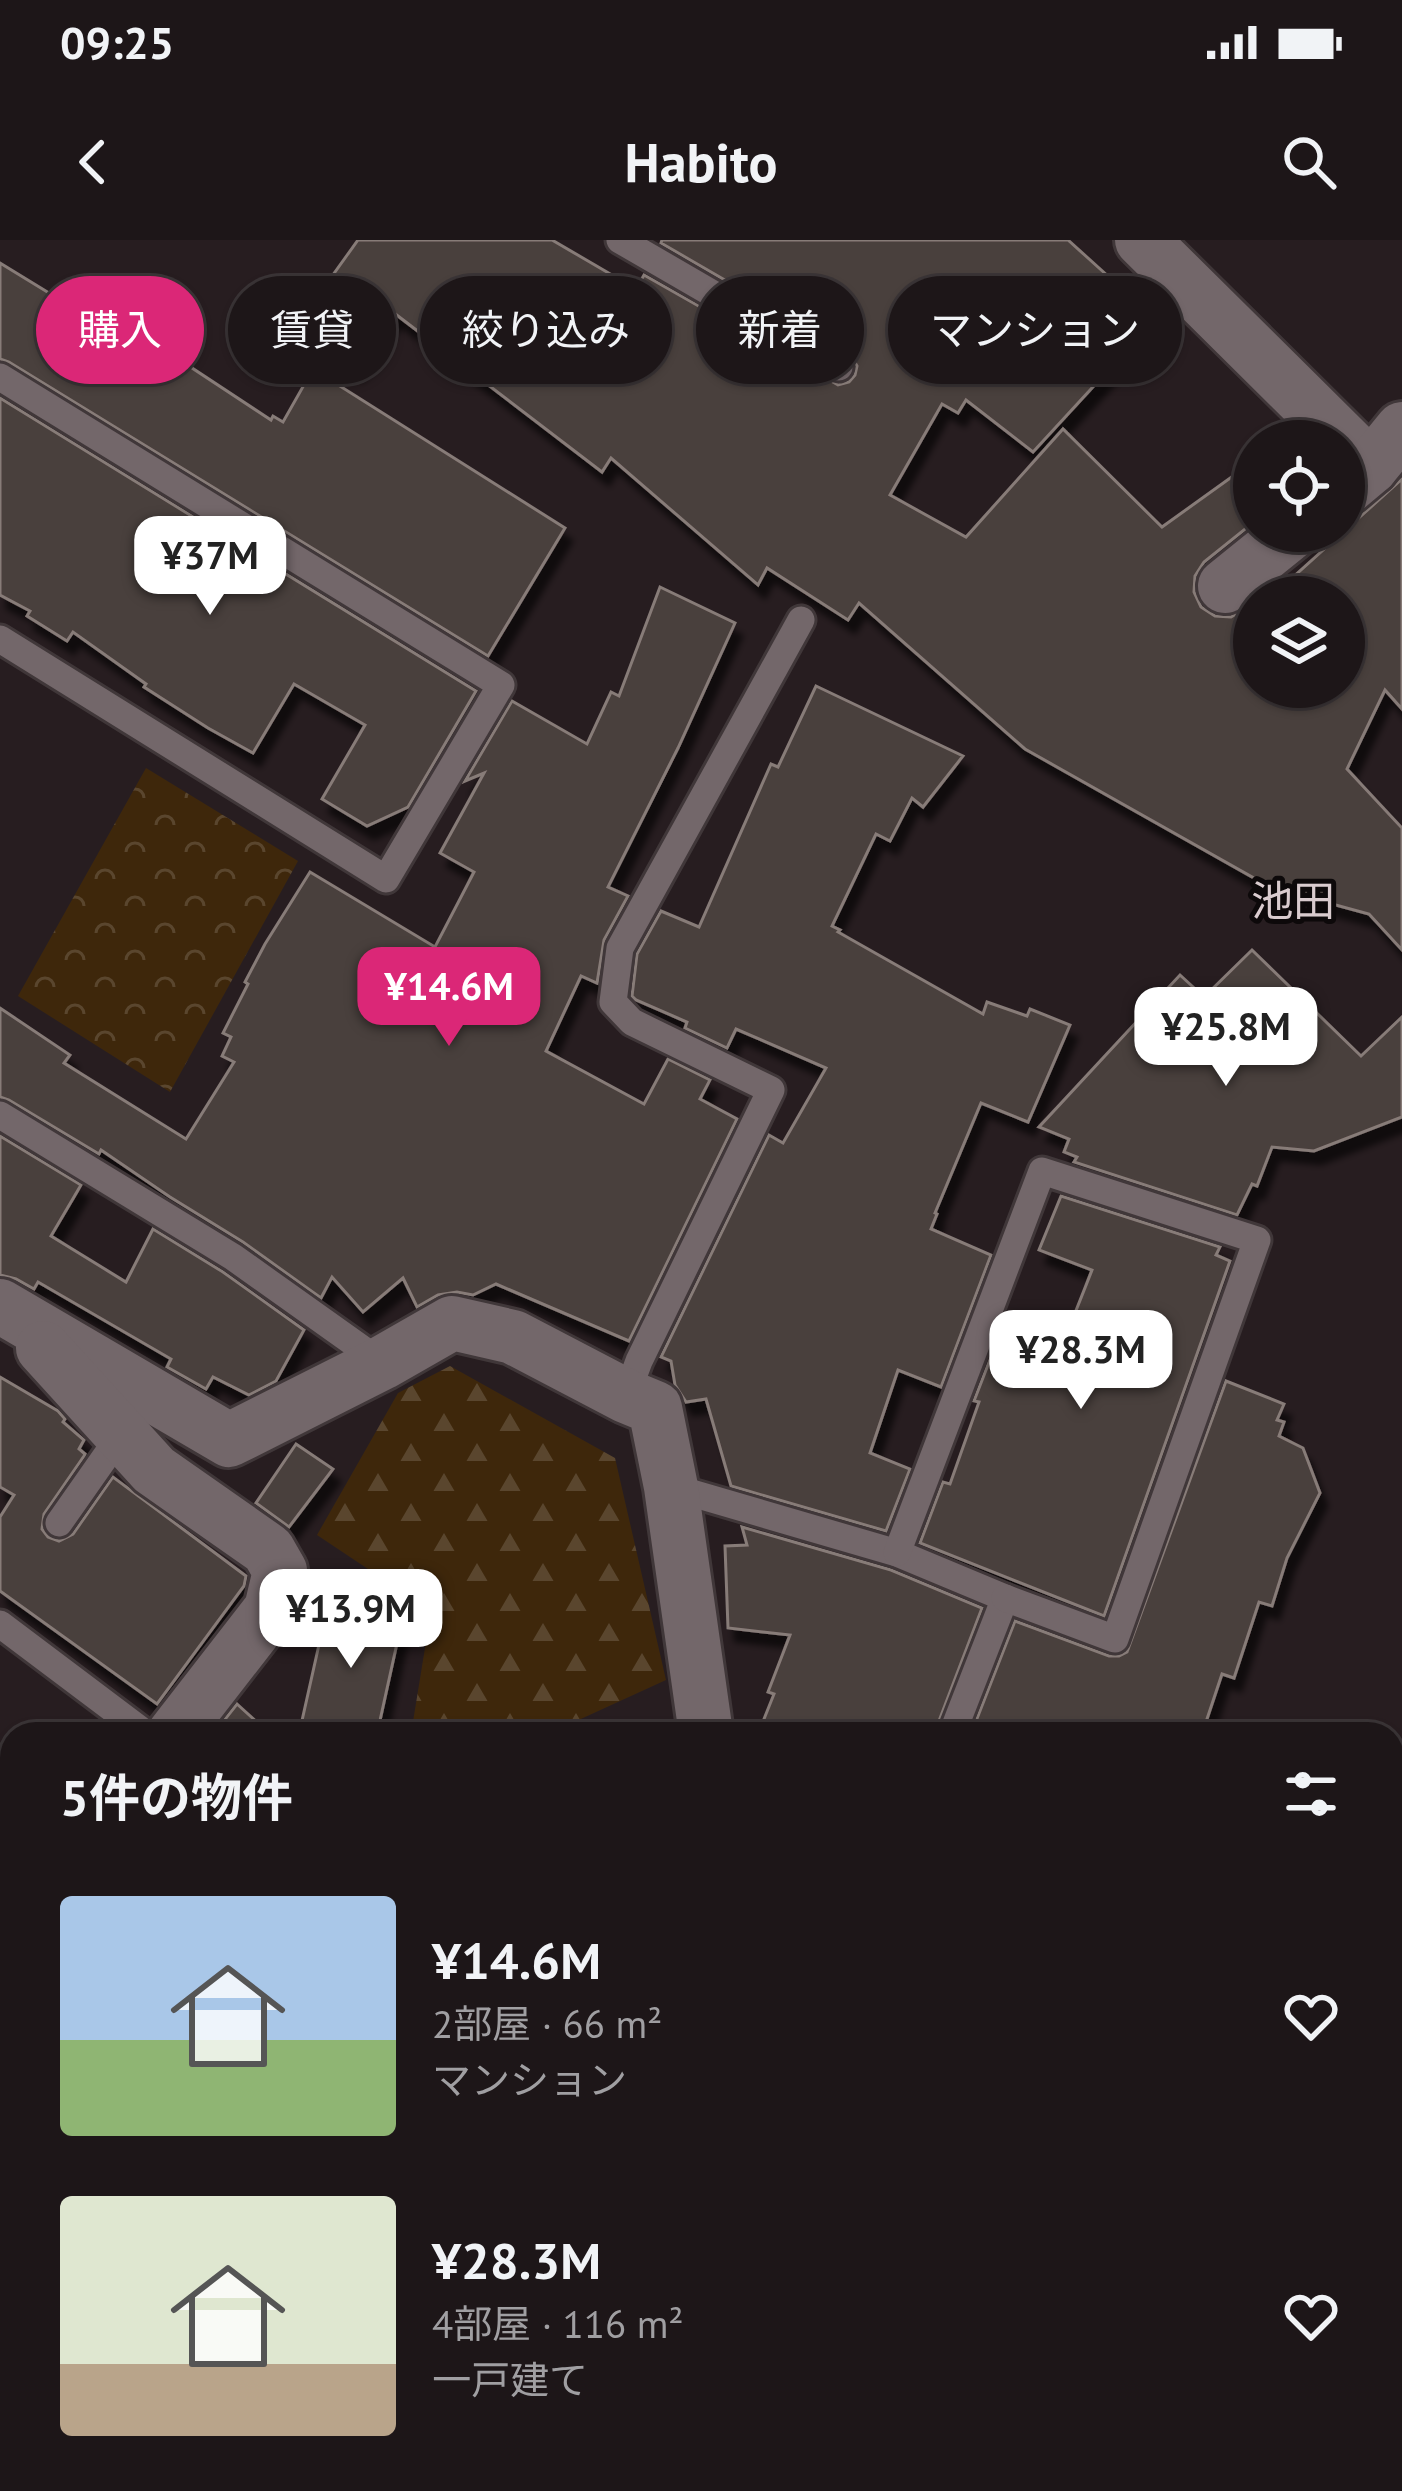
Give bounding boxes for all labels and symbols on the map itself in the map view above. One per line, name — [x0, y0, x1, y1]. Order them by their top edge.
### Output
pin: ¥37M — [139, 516, 281, 618]
district label: 池田 — [1251, 873, 1335, 928]
pin: ¥14.6M — [351, 947, 547, 1049]
pin: ¥25.8M — [1128, 987, 1324, 1089]
pin: ¥28.3M — [983, 1310, 1179, 1412]
pin: ¥13.9M — [253, 1569, 449, 1671]

